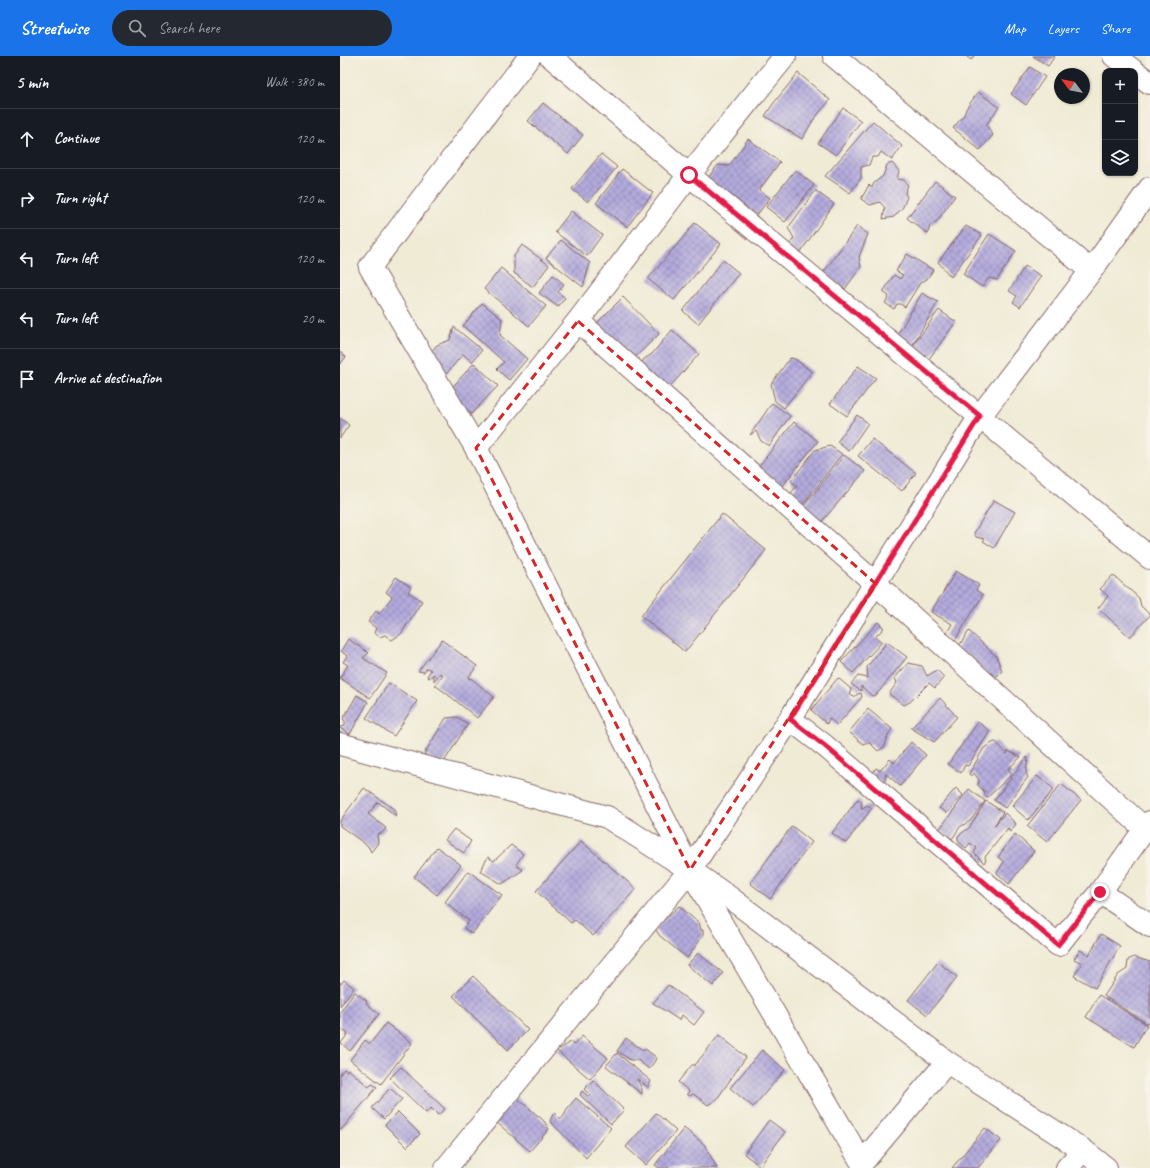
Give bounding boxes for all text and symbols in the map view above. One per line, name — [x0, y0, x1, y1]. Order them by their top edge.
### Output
search box — [112, 10, 392, 46]
text: Streetwise — [20, 16, 88, 40]
icon: search — [126, 17, 148, 39]
text: Search here — [158, 19, 220, 38]
text: Map — [1004, 20, 1026, 37]
text: Layers — [1048, 20, 1079, 37]
text: Share — [1101, 20, 1130, 37]
north arrow — [1054, 68, 1090, 104]
map controls — [1102, 68, 1138, 176]
button: + — [1102, 68, 1138, 104]
text: 5 min — [16, 72, 48, 93]
text: Walk · 380 m — [265, 74, 324, 90]
button: − — [1102, 104, 1138, 140]
icon: ahead — [16, 128, 38, 150]
text: Continue — [54, 129, 99, 148]
text: 120 m — [296, 131, 324, 147]
button: layers — [1102, 140, 1138, 176]
route start — [680, 166, 698, 184]
icon: right — [16, 188, 38, 210]
text: Turn right — [54, 189, 107, 208]
text: 120 m — [296, 191, 324, 207]
icon: left — [16, 248, 38, 270]
text: Turn left — [54, 249, 97, 268]
text: 120 m — [296, 251, 324, 267]
icon: left — [16, 308, 38, 330]
text: Turn left — [54, 309, 97, 328]
text: 20 m — [302, 311, 324, 327]
icon: arrive — [16, 368, 38, 390]
text: Arrive at destination — [54, 369, 161, 388]
route end — [1091, 883, 1109, 901]

